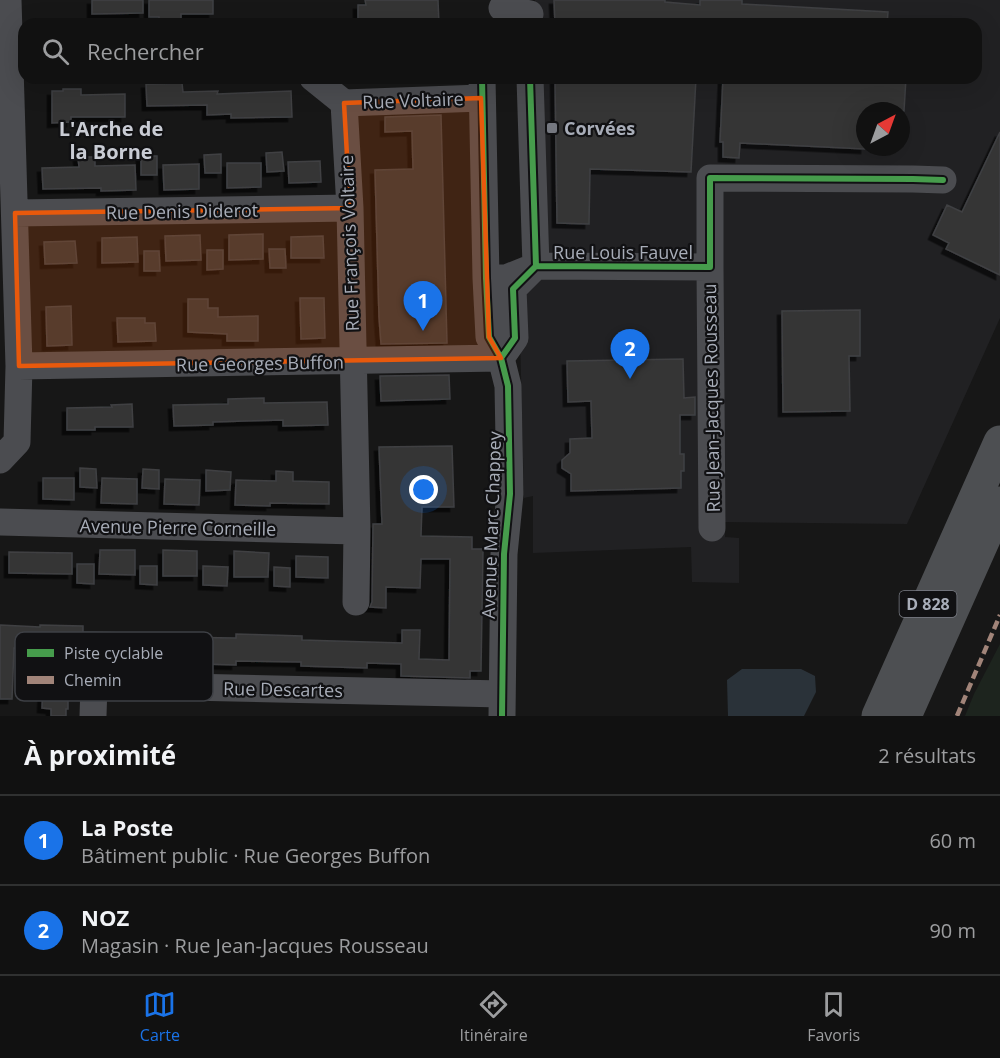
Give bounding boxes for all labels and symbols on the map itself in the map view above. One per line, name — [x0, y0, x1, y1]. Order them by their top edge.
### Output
street label: Rue Voltaire — [362, 86, 464, 114]
north arrow — [856, 102, 910, 156]
district label: L'Arche de la Borne — [59, 115, 163, 165]
place label: Corvées — [564, 116, 635, 140]
marker: Corvées — [545, 121, 559, 135]
street label: Rue François Voltaire — [334, 154, 364, 332]
street label: Rue Denis Diderot — [106, 198, 258, 224]
street label: Rue Louis Fauvel — [553, 240, 693, 264]
pin: 1 — [404, 282, 442, 331]
street label: Rue Jean-Jacques Rousseau — [697, 283, 725, 513]
pin: 2 — [610, 330, 650, 379]
street label: Rue Georges Buffon — [176, 350, 344, 376]
street label: Avenue Marc Chappey — [476, 430, 506, 619]
your location — [409, 475, 438, 504]
street label: Avenue Pierre Corneille — [79, 513, 277, 541]
road number: D 828 — [900, 591, 956, 617]
legend — [15, 632, 213, 701]
text: Piste cyclable — [64, 642, 163, 664]
text: Chemin — [64, 669, 122, 691]
street label: Rue Descartes — [223, 676, 343, 702]

